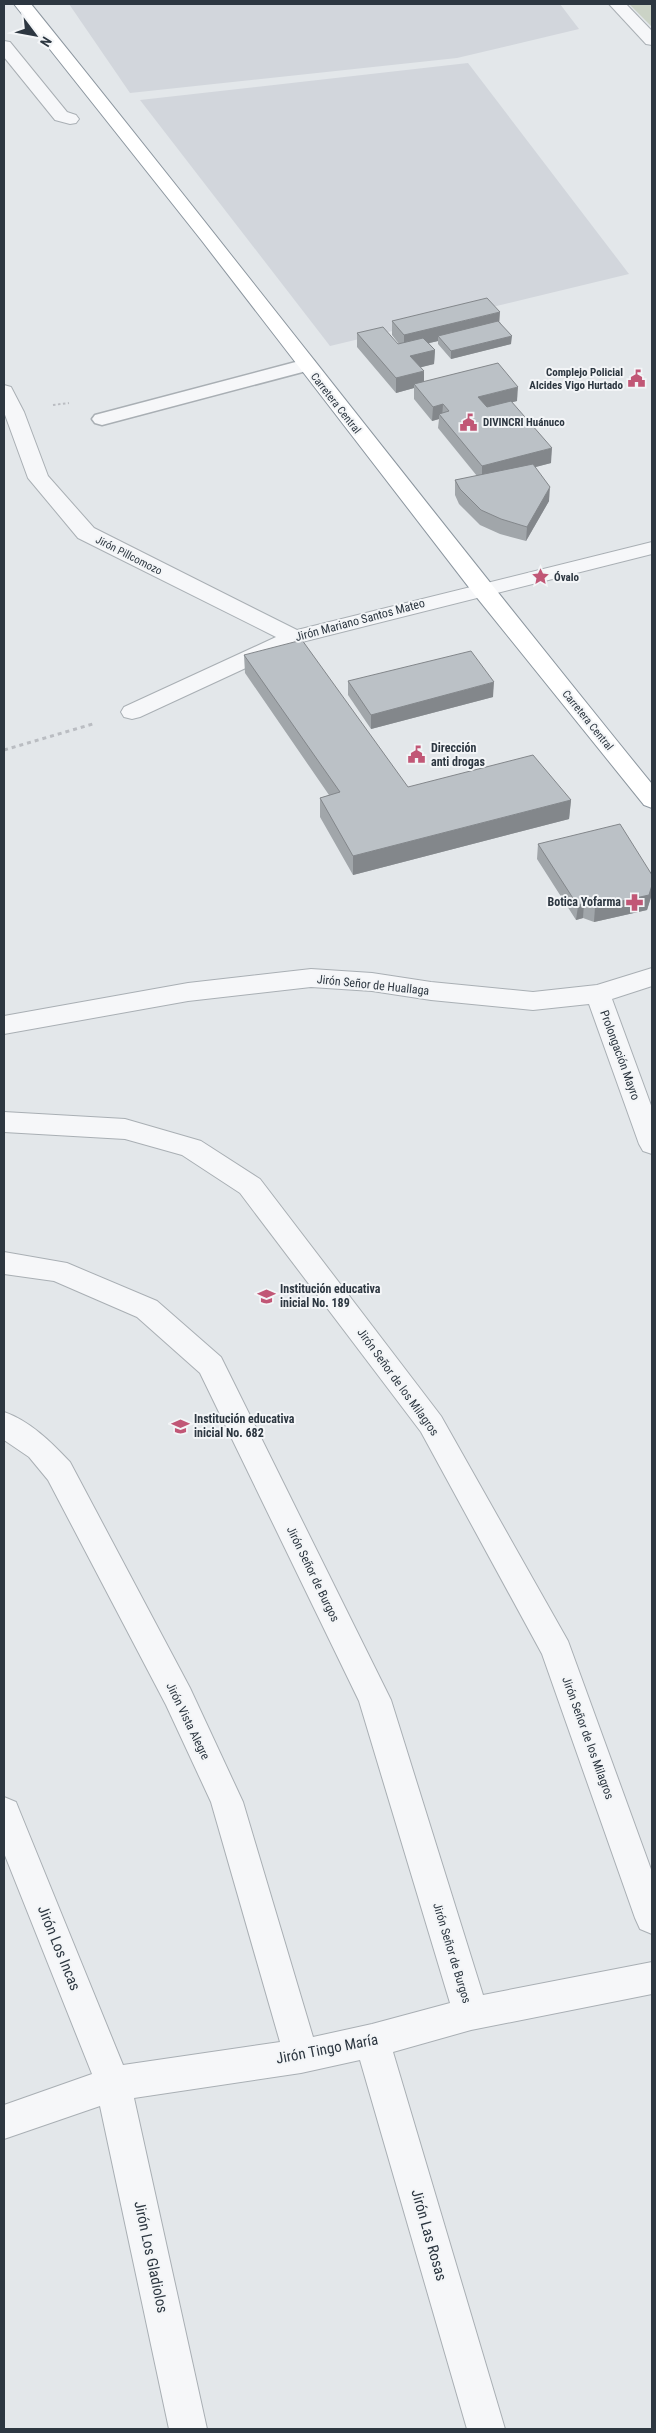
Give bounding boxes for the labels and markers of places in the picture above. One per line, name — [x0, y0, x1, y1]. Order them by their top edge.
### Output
place label: Complejo Policial Alcides Vigo Hurtado — [529, 366, 624, 392]
public building icon: Complejo Policial Alcides Vigo Hurtado — [627, 368, 647, 388]
public building icon: DIVINCRI Huánuco — [459, 412, 479, 432]
place label: DIVINCRI Huánuco — [483, 416, 565, 429]
place icon: Óvalo — [530, 567, 550, 587]
place label: Óvalo — [554, 571, 579, 584]
place label: Dirección anti drogas — [431, 741, 485, 769]
public building icon: Dirección anti drogas — [407, 745, 427, 765]
pharmacy icon: Botica Yofarma — [625, 892, 645, 912]
place label: Botica Yofarma — [547, 895, 621, 909]
place label: Institución educativa inicial No. 189 — [280, 1282, 381, 1310]
school or university icon: Institución educativa inicial No. 189 — [256, 1286, 276, 1306]
place label: Institución educativa inicial No. 682 — [194, 1412, 295, 1440]
school or university icon: Institución educativa inicial No. 682 — [170, 1416, 190, 1436]

